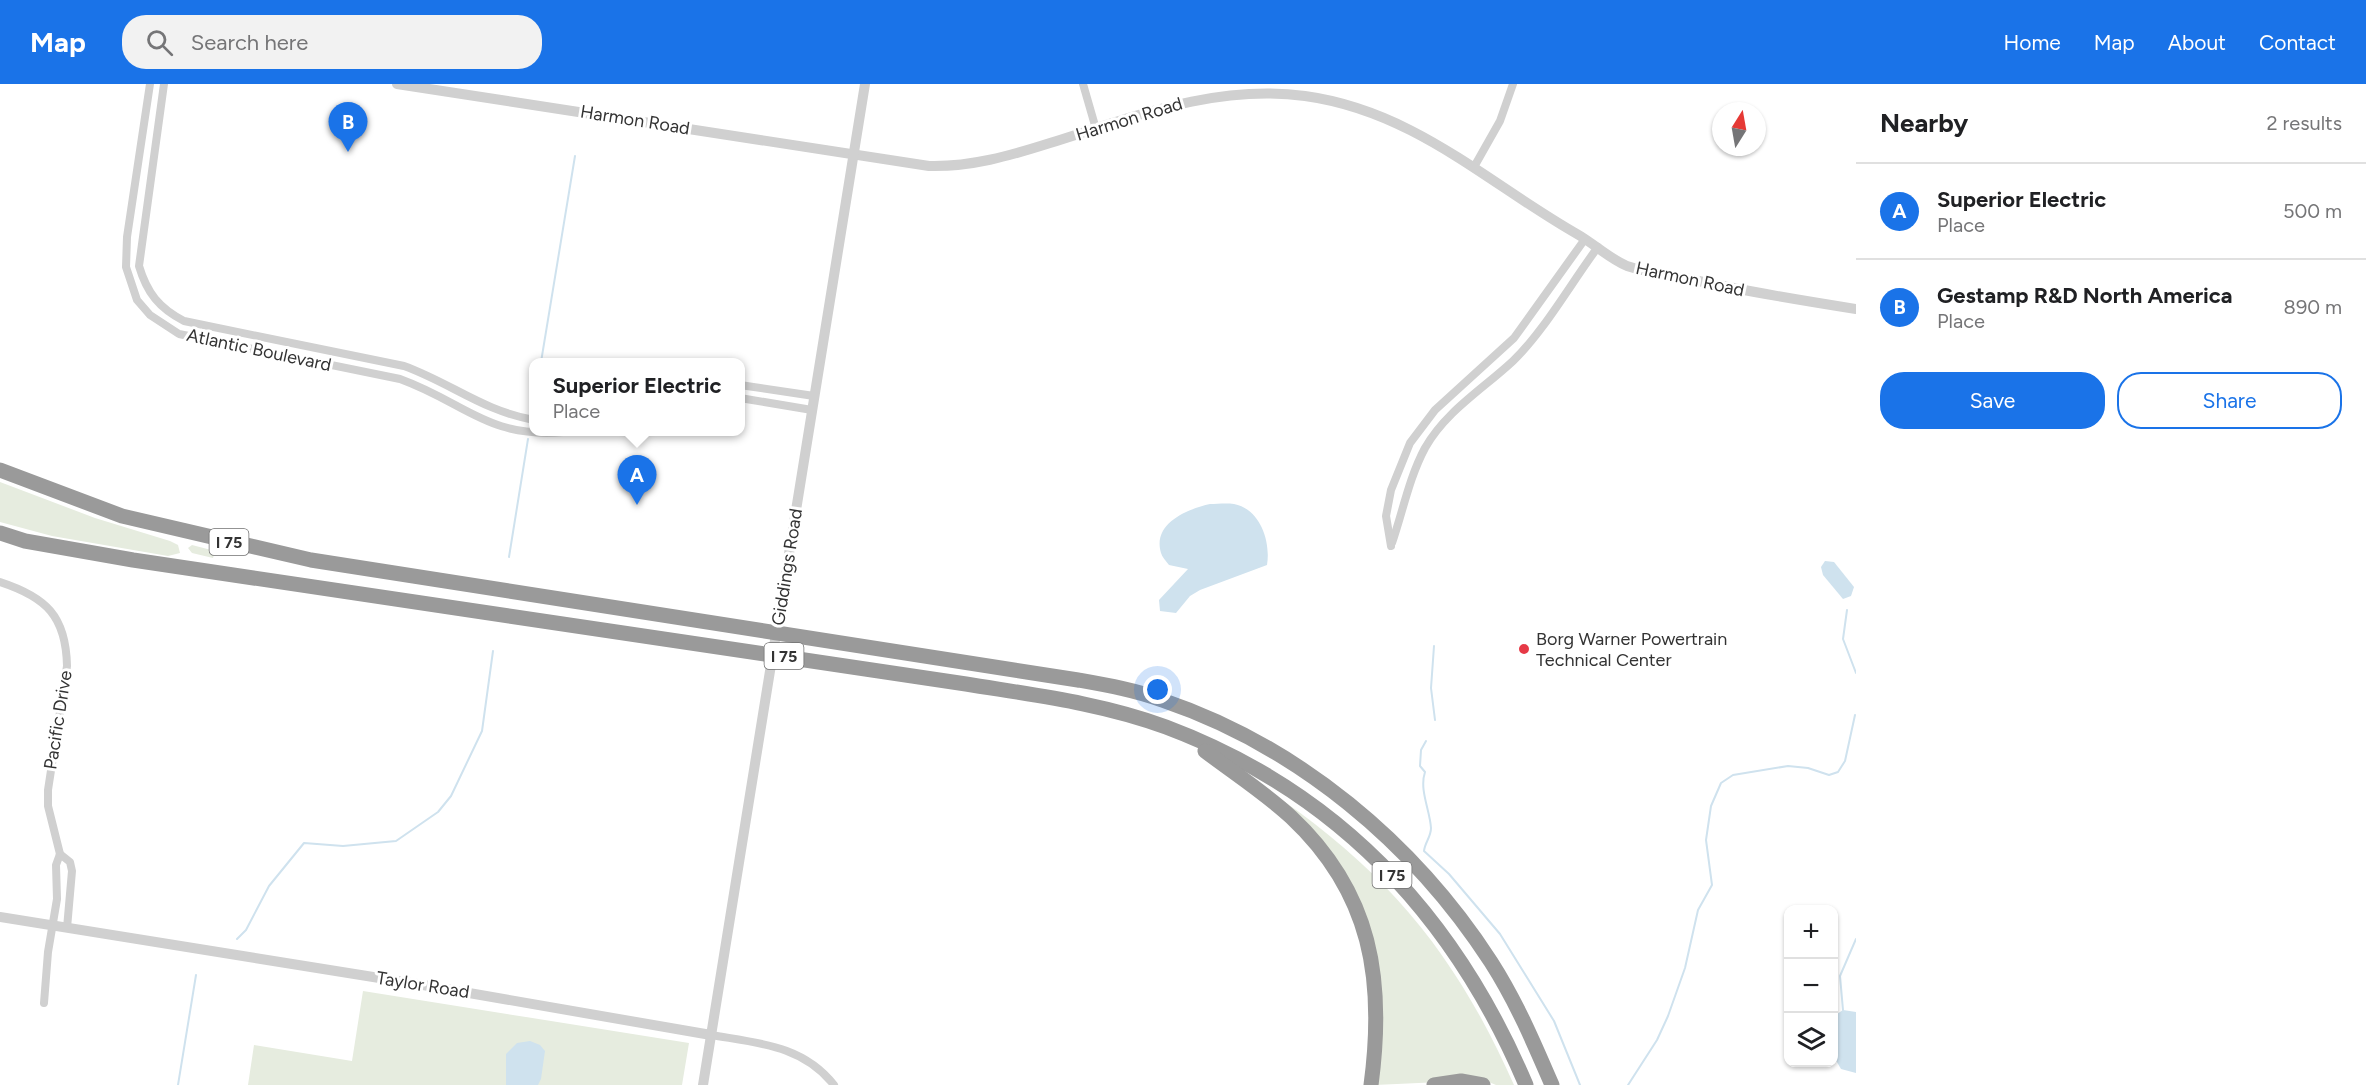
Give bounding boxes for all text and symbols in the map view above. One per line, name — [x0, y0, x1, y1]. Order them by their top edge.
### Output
search box — [122, 15, 542, 69]
text: Map — [30, 25, 86, 59]
icon: search — [143, 26, 176, 59]
text: Search here — [191, 29, 308, 56]
text: Home — [2004, 30, 2061, 55]
text: Map — [2094, 30, 2135, 55]
text: About — [2168, 30, 2226, 55]
text: Contact — [2259, 30, 2336, 55]
street label: Harmon Road — [1073, 92, 1185, 146]
street label: Harmon Road — [579, 100, 691, 140]
north arrow — [1712, 102, 1766, 156]
pin: B — [328, 103, 368, 152]
text: Nearby — [1880, 107, 1968, 139]
text: 2 results — [2266, 111, 2342, 135]
text: Superior Electric — [1937, 186, 2106, 213]
text: A — [1892, 199, 1907, 223]
text: 500 m — [2283, 199, 2342, 223]
text: Place — [1937, 213, 1985, 237]
street label: Harmon Road — [1634, 257, 1746, 301]
text: Gestamp R&D North America — [1937, 282, 2233, 309]
text: B — [1893, 295, 1906, 319]
text: 890 m — [2284, 295, 2342, 319]
text: Place — [1937, 309, 1985, 333]
street label: Atlantic Boulevard — [185, 324, 333, 376]
popup — [529, 358, 745, 436]
text: Superior Electric — [552, 372, 722, 399]
button: Save — [1880, 372, 2105, 429]
button: Share — [2117, 372, 2342, 429]
text: Place — [552, 399, 600, 423]
pin: A — [618, 456, 656, 505]
street label: Giddings Road — [767, 507, 807, 627]
road number: I 75 — [210, 529, 248, 555]
place label: Borg Warner Powertrain Technical Center — [1536, 628, 1727, 671]
marker: Borg Warner Powertrain Technical Center — [1517, 642, 1531, 656]
road number: I 75 — [764, 643, 804, 669]
street label: Pacific Drive — [39, 669, 77, 771]
your location — [1143, 675, 1172, 704]
road number: I 75 — [1372, 862, 1412, 888]
map controls — [1784, 905, 1838, 1067]
button: + — [1784, 905, 1838, 959]
button: − — [1784, 959, 1838, 1013]
street label: Taylor Road — [375, 967, 471, 1003]
button: layers — [1784, 1013, 1838, 1067]

